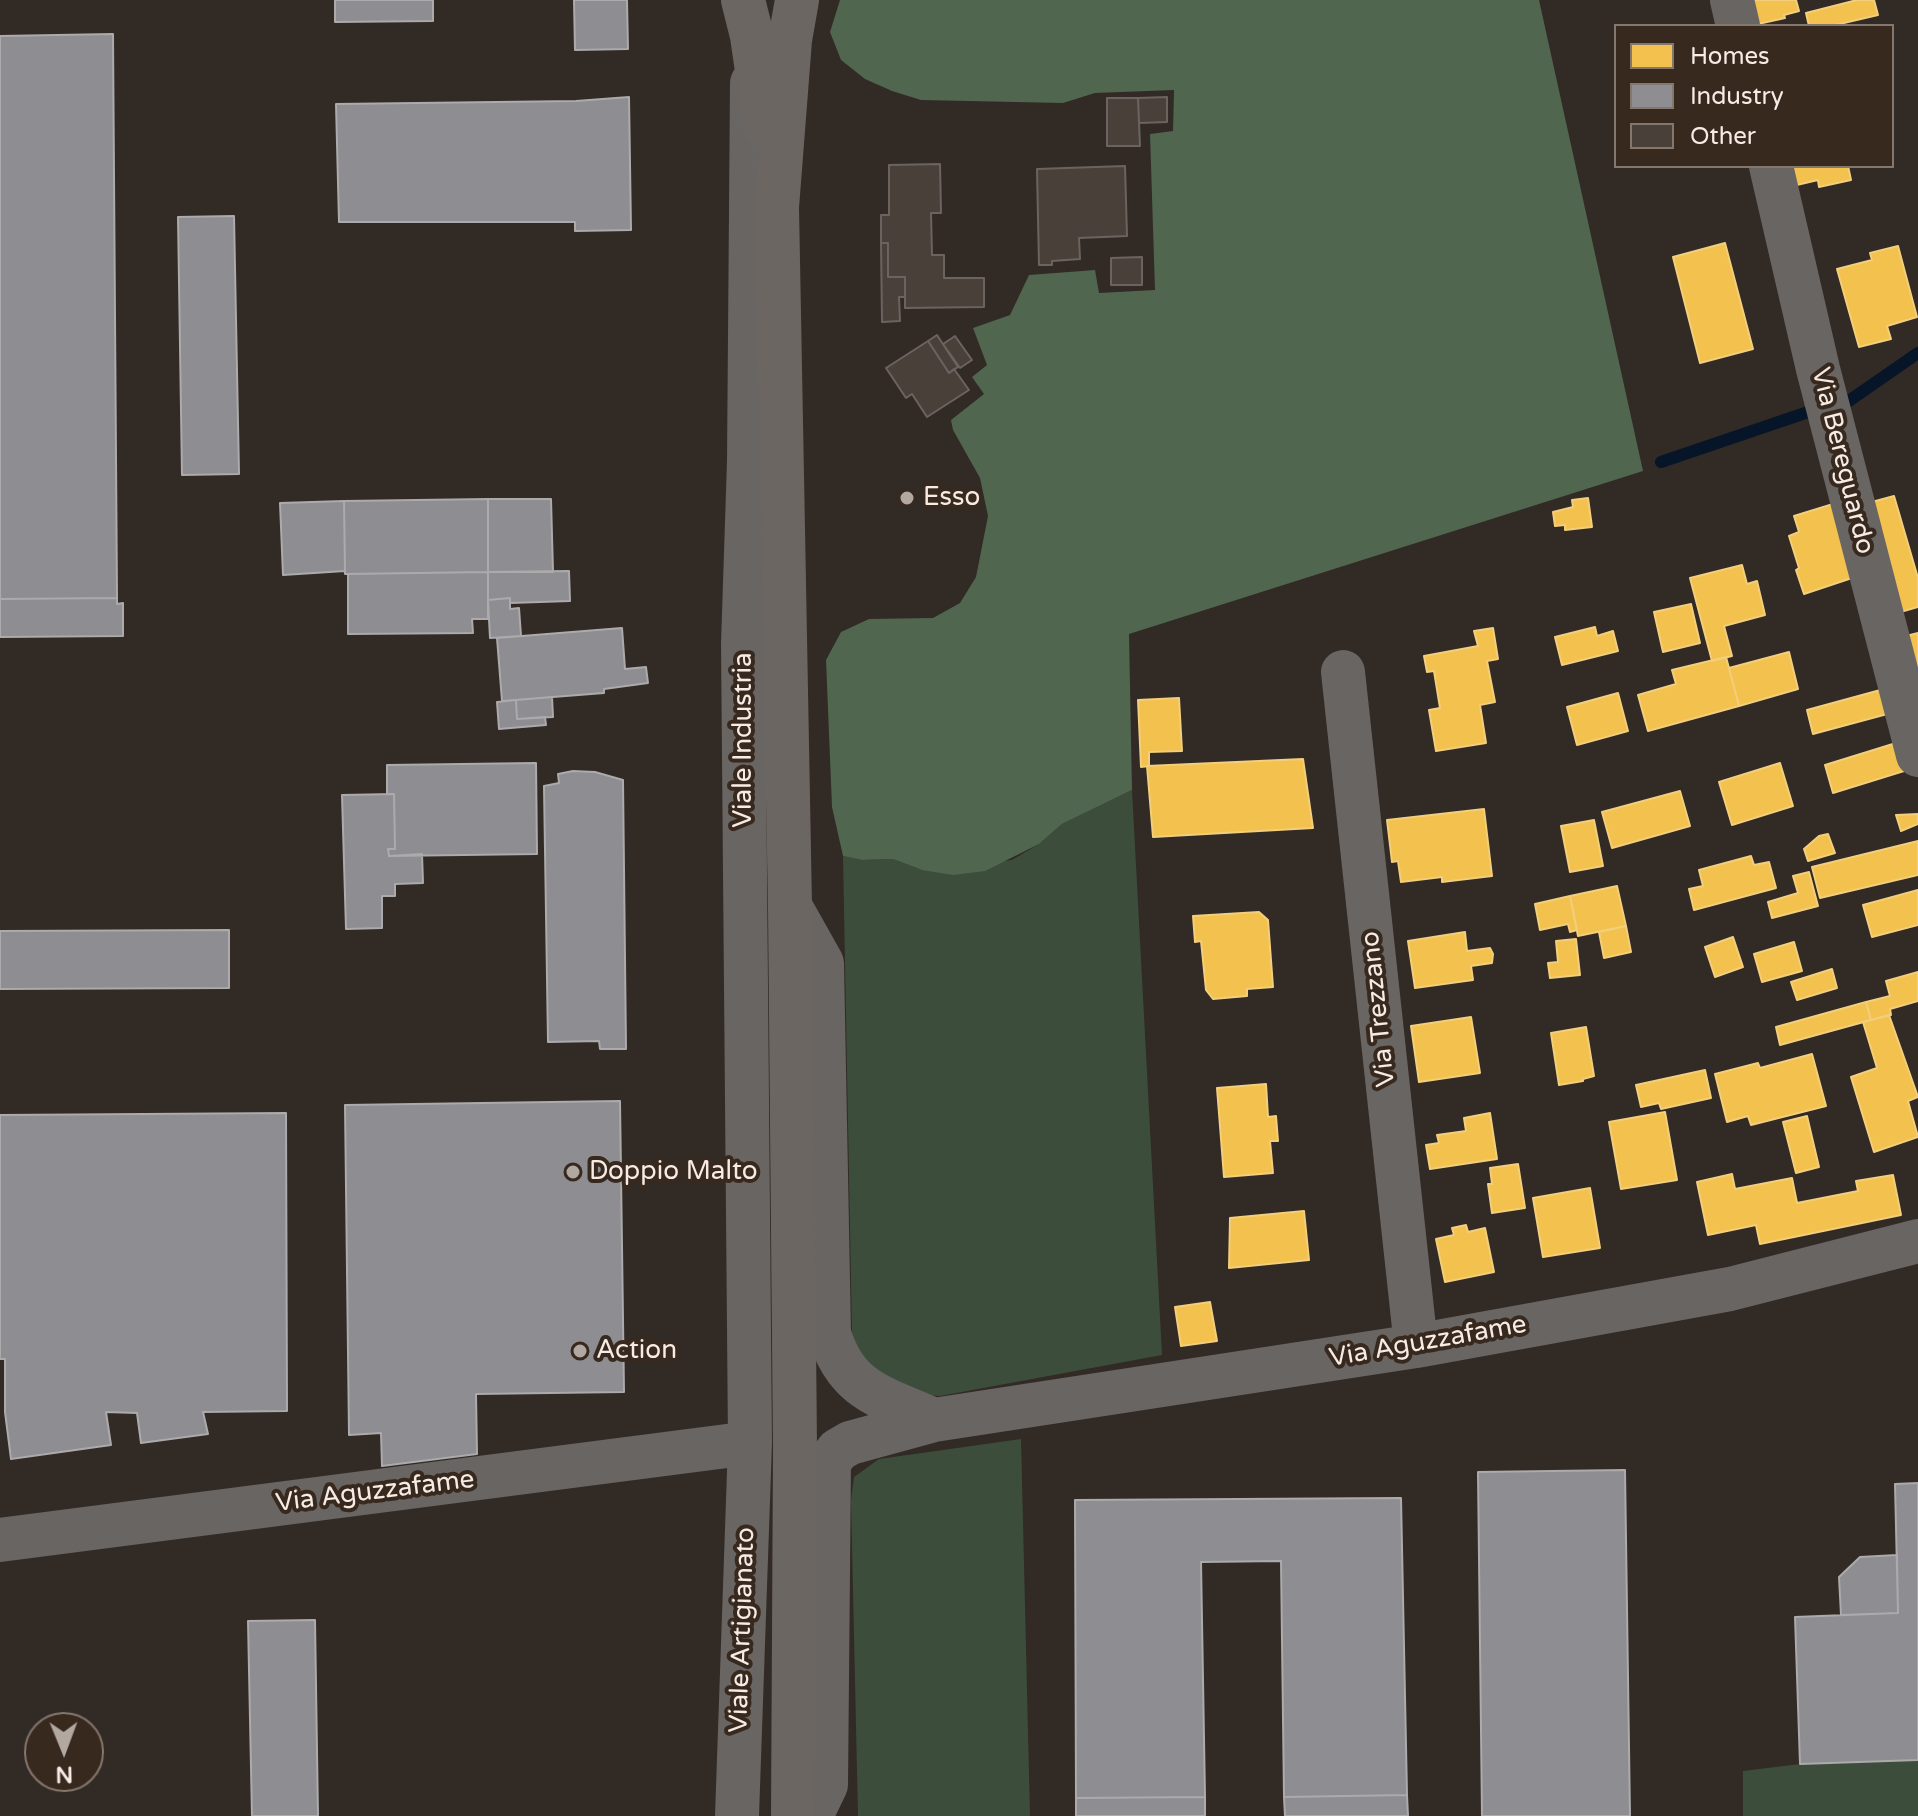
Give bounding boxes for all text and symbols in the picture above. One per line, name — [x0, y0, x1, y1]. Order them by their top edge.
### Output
legend — [1614, 24, 1894, 168]
text: Homes — [1690, 42, 1770, 71]
text: Industry — [1690, 82, 1784, 111]
text: Other — [1690, 122, 1756, 151]
street label: Via Bereguardo — [1804, 364, 1880, 558]
place label: Esso — [923, 482, 980, 514]
marker: Esso — [898, 489, 916, 507]
street label: Viale Industria — [728, 652, 760, 828]
street label: Via Trezzano — [1355, 930, 1403, 1088]
place label: Doppio Malto — [589, 1156, 757, 1188]
marker: Doppio Malto — [564, 1163, 582, 1181]
street label: Via Aguzzafame — [1327, 1309, 1529, 1375]
place label: Action — [596, 1335, 677, 1367]
marker: Action — [571, 1342, 589, 1360]
street label: Via Aguzzafame — [274, 1464, 476, 1520]
street label: Viale Artigianato — [724, 1527, 762, 1733]
north arrow — [24, 1712, 104, 1792]
text: N — [55, 1761, 73, 1787]

